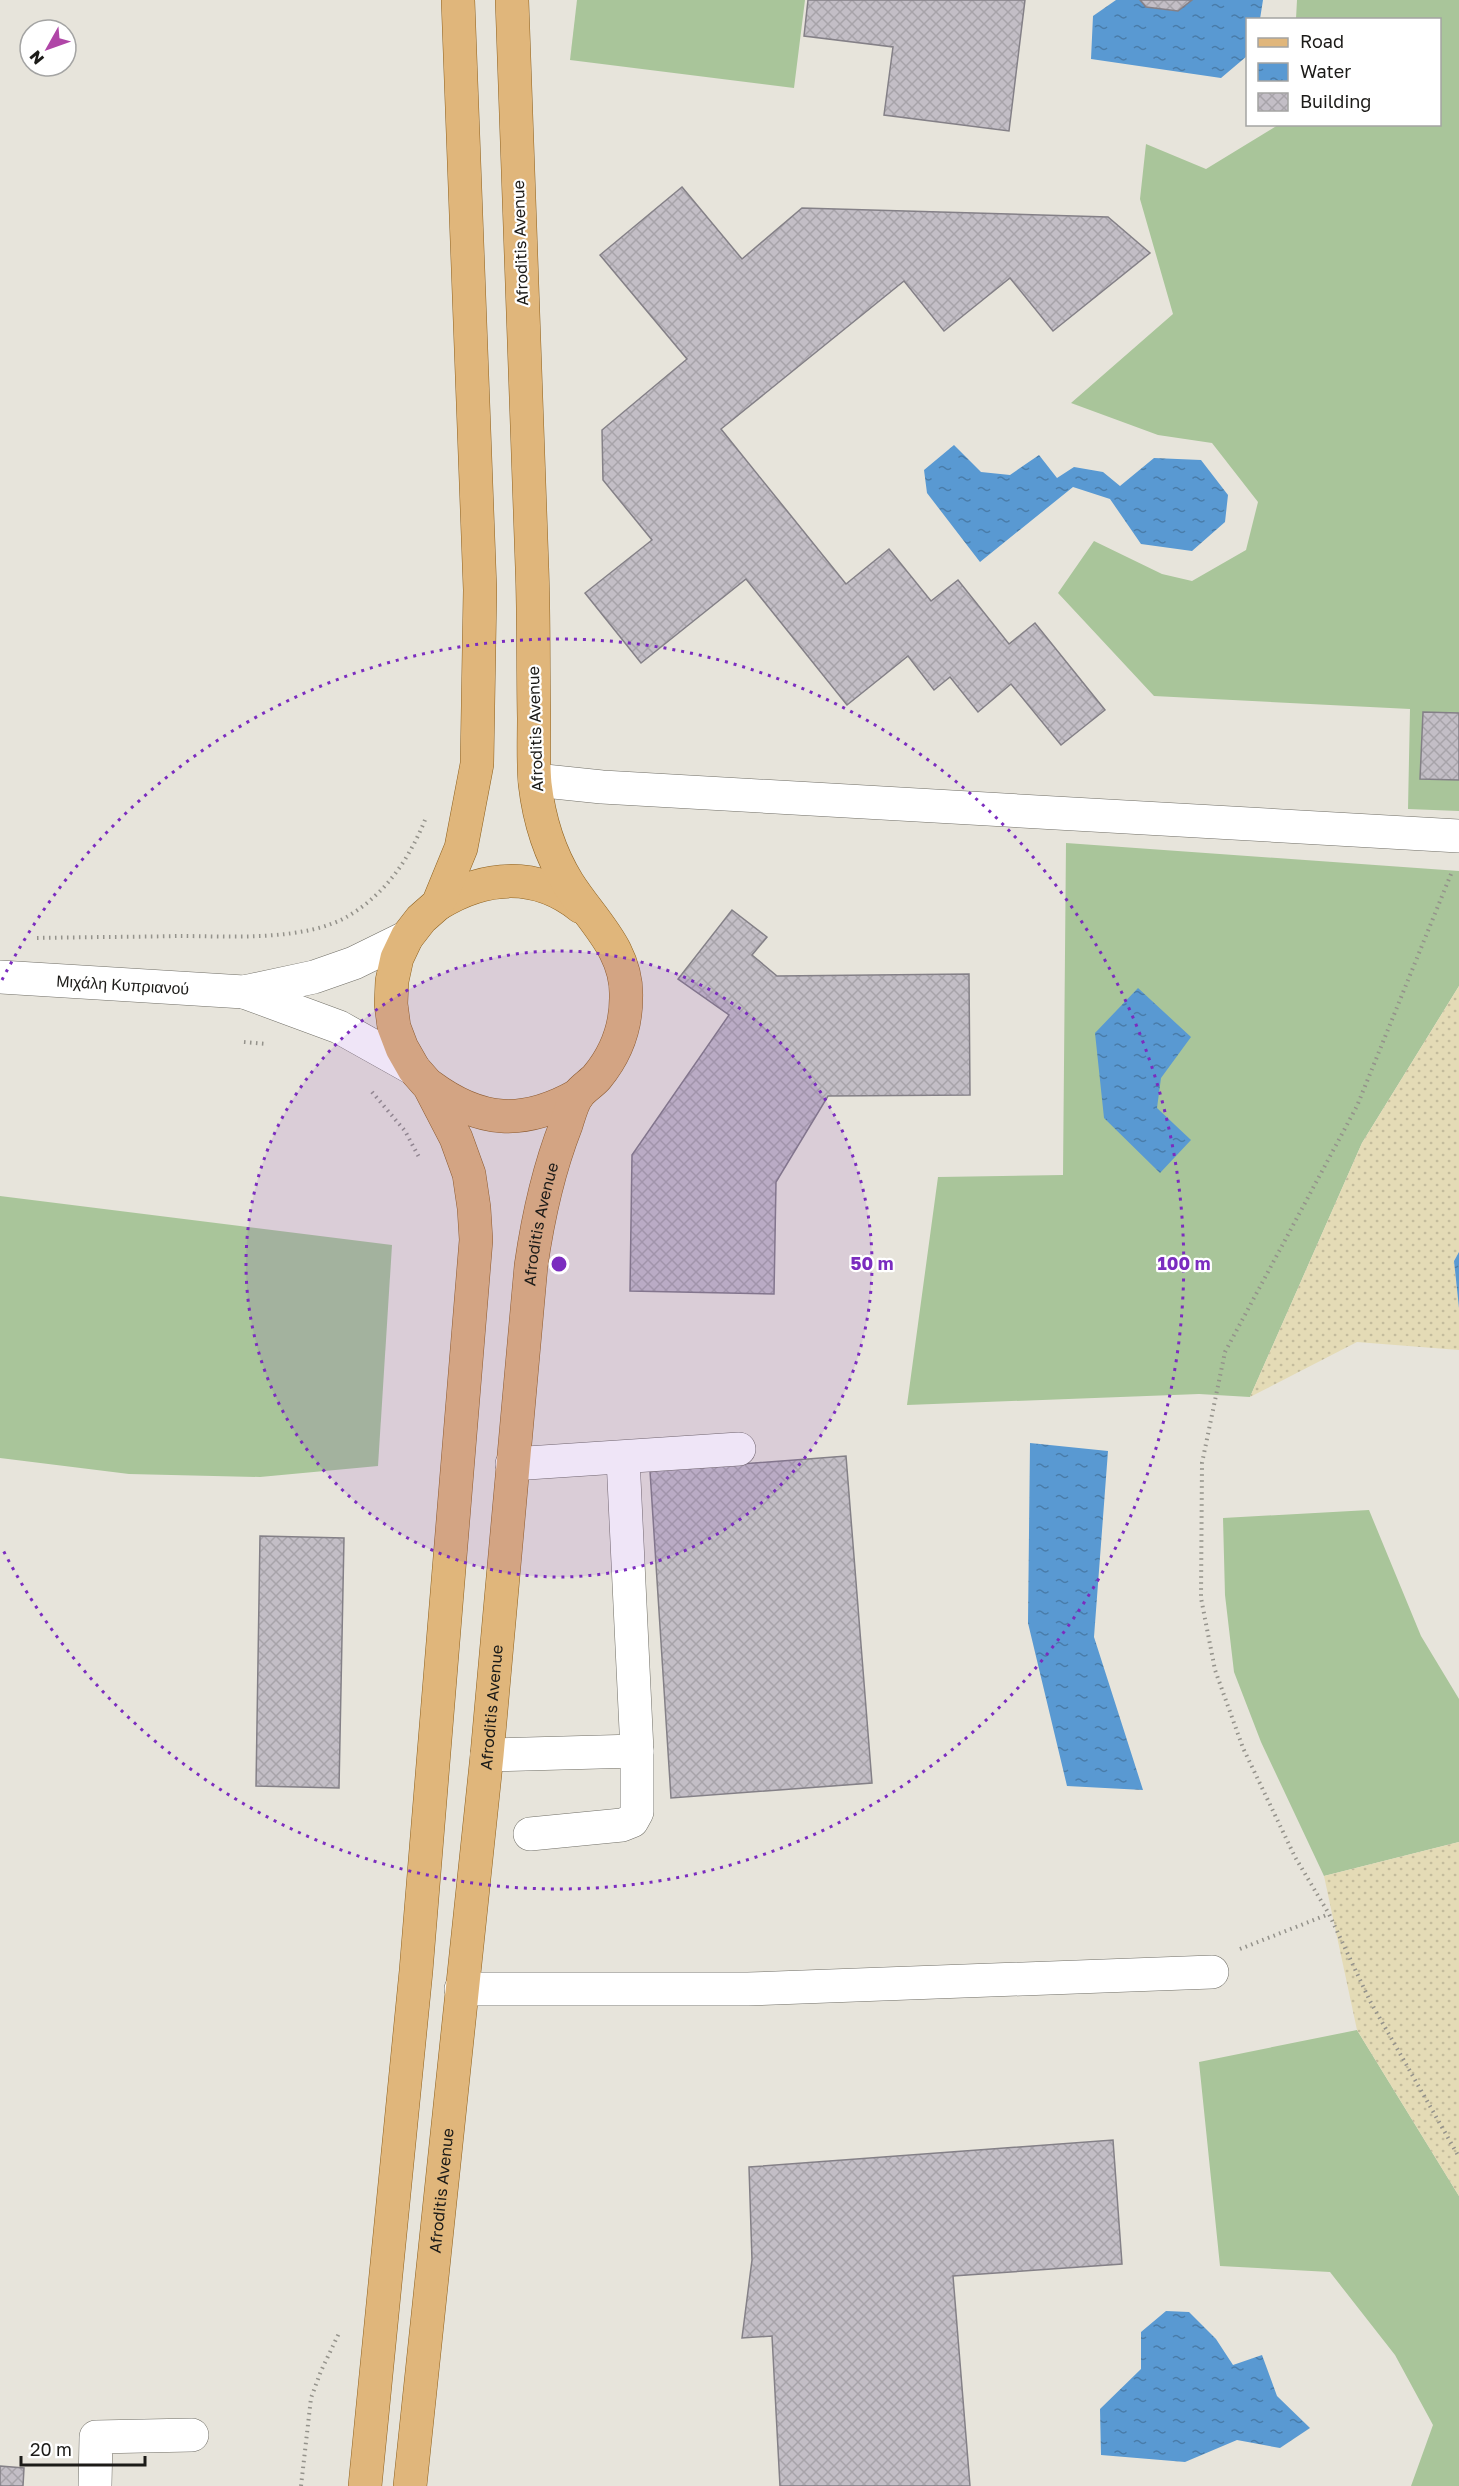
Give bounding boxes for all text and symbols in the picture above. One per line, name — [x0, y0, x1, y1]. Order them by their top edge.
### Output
north arrow — [18, 18, 78, 78]
legend — [1246, 18, 1441, 126]
text: Road — [1300, 30, 1344, 52]
text: N — [25, 47, 48, 69]
text: Water — [1300, 60, 1351, 82]
text: Building — [1300, 90, 1371, 112]
street label: Afroditis Avenue — [508, 180, 532, 306]
street label: Afroditis Avenue — [523, 666, 547, 792]
street label: Μιχάλη Κυπριανού — [56, 970, 190, 999]
street label: Afroditis Avenue — [519, 1160, 563, 1287]
text: 50 m — [851, 1252, 893, 1274]
text: 100 m — [1158, 1252, 1210, 1274]
centre of rings — [549, 1254, 569, 1274]
street label: Afroditis Avenue — [475, 1644, 507, 1771]
street label: Afroditis Avenue — [425, 2127, 458, 2254]
scale bar — [21, 2429, 146, 2467]
text: 20 m — [30, 2438, 72, 2460]

